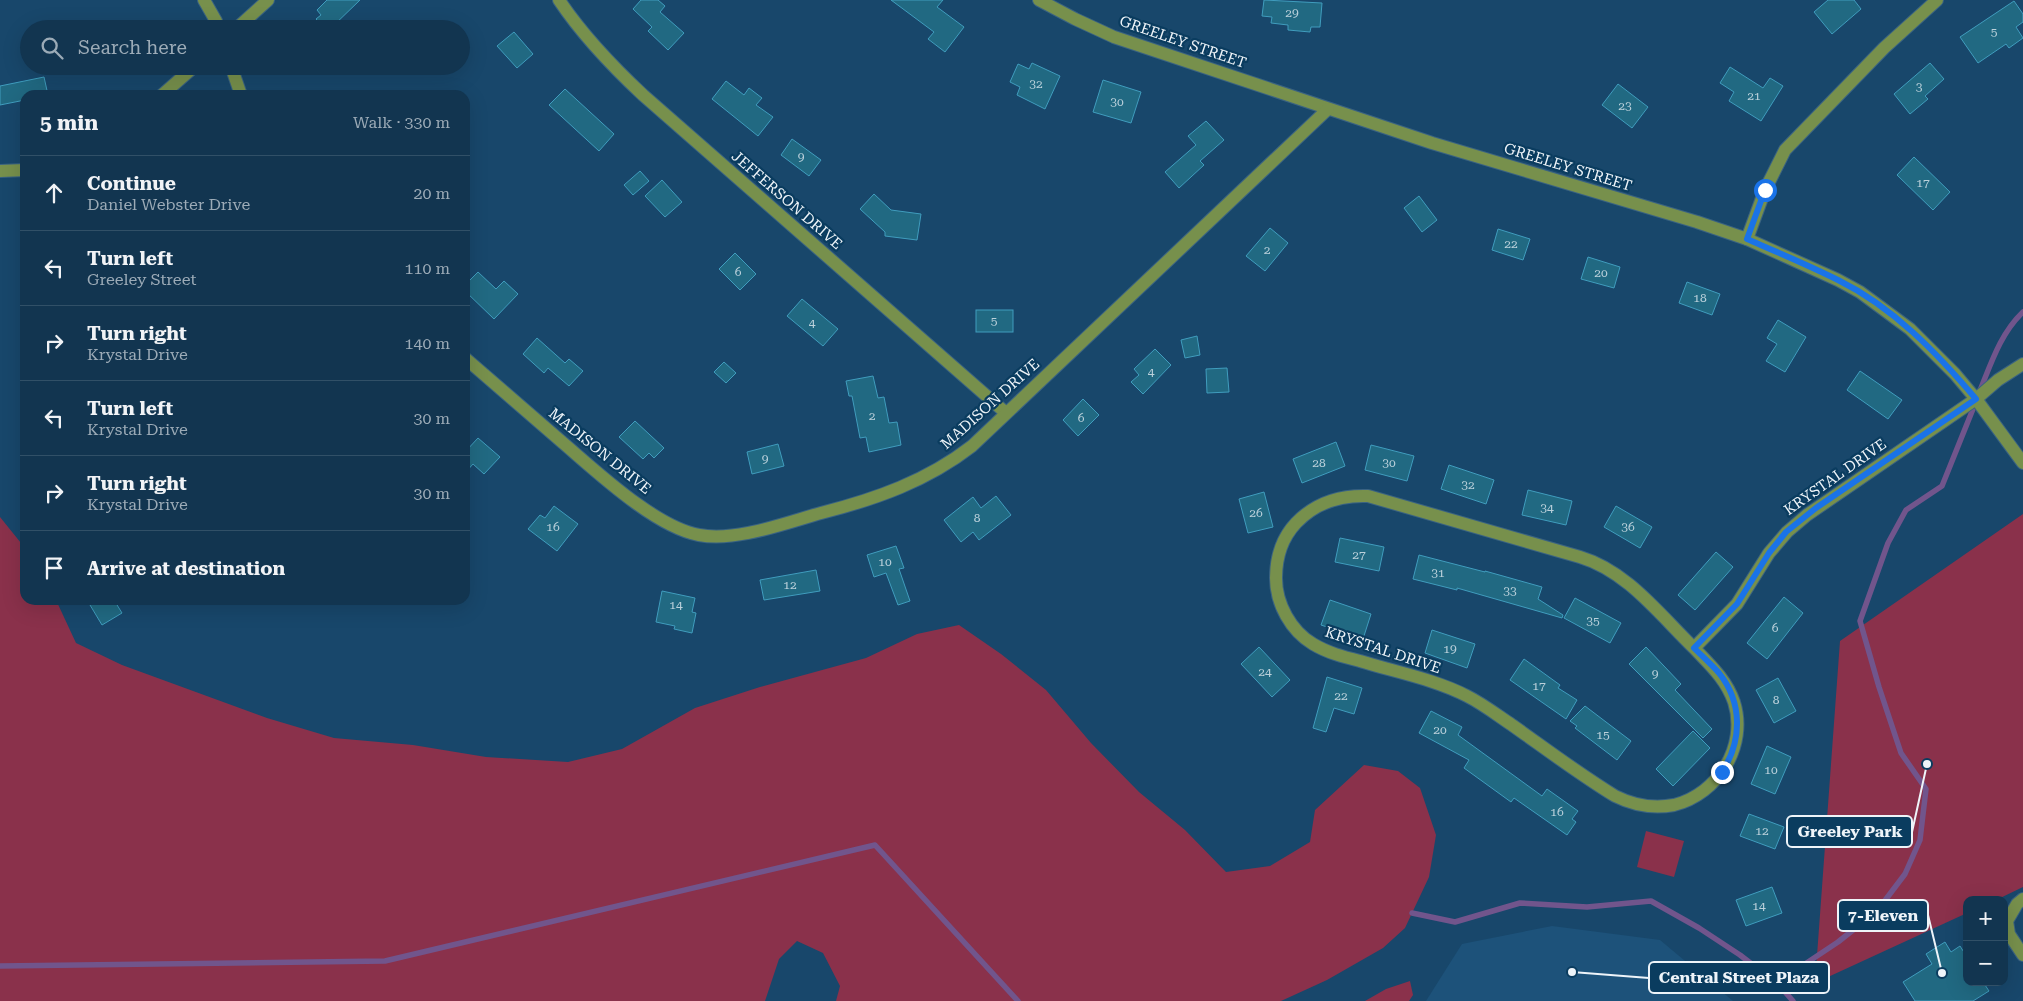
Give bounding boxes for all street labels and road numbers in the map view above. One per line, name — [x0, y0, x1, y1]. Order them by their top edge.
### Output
street label: GREELEY STREET — [1117, 12, 1249, 72]
street label: GREELEY STREET — [1502, 139, 1634, 195]
street label: JEFFERSON DRIVE — [728, 147, 846, 253]
street label: MADISON DRIVE — [937, 355, 1043, 453]
street label: MADISON DRIVE — [545, 404, 655, 498]
street label: KRYSTAL DRIVE — [1780, 435, 1890, 519]
street label: KRYSTAL DRIVE — [1323, 623, 1443, 677]

